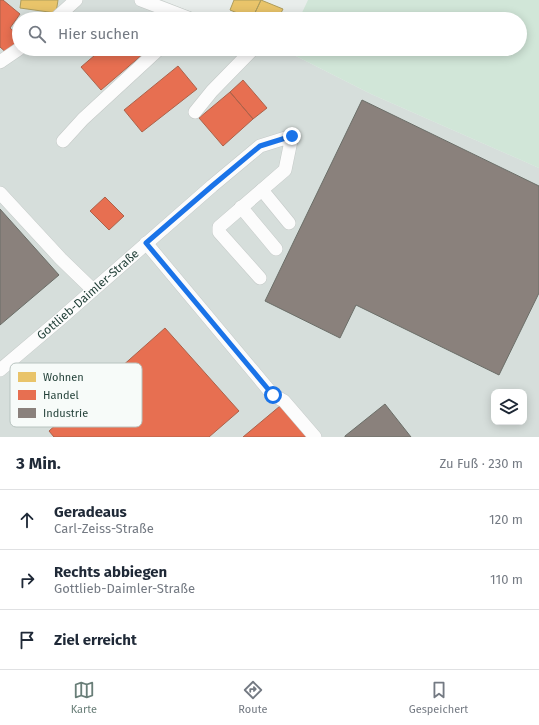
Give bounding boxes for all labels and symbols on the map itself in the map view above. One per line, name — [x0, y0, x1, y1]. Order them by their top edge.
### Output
route end — [283, 127, 301, 145]
street label: Gottlieb-Daimler-Straße — [34, 246, 142, 342]
legend — [10, 363, 142, 427]
text: Wohnen — [43, 371, 84, 384]
route start — [264, 386, 282, 404]
text: Handel — [43, 389, 79, 402]
text: Industrie — [43, 407, 88, 420]

